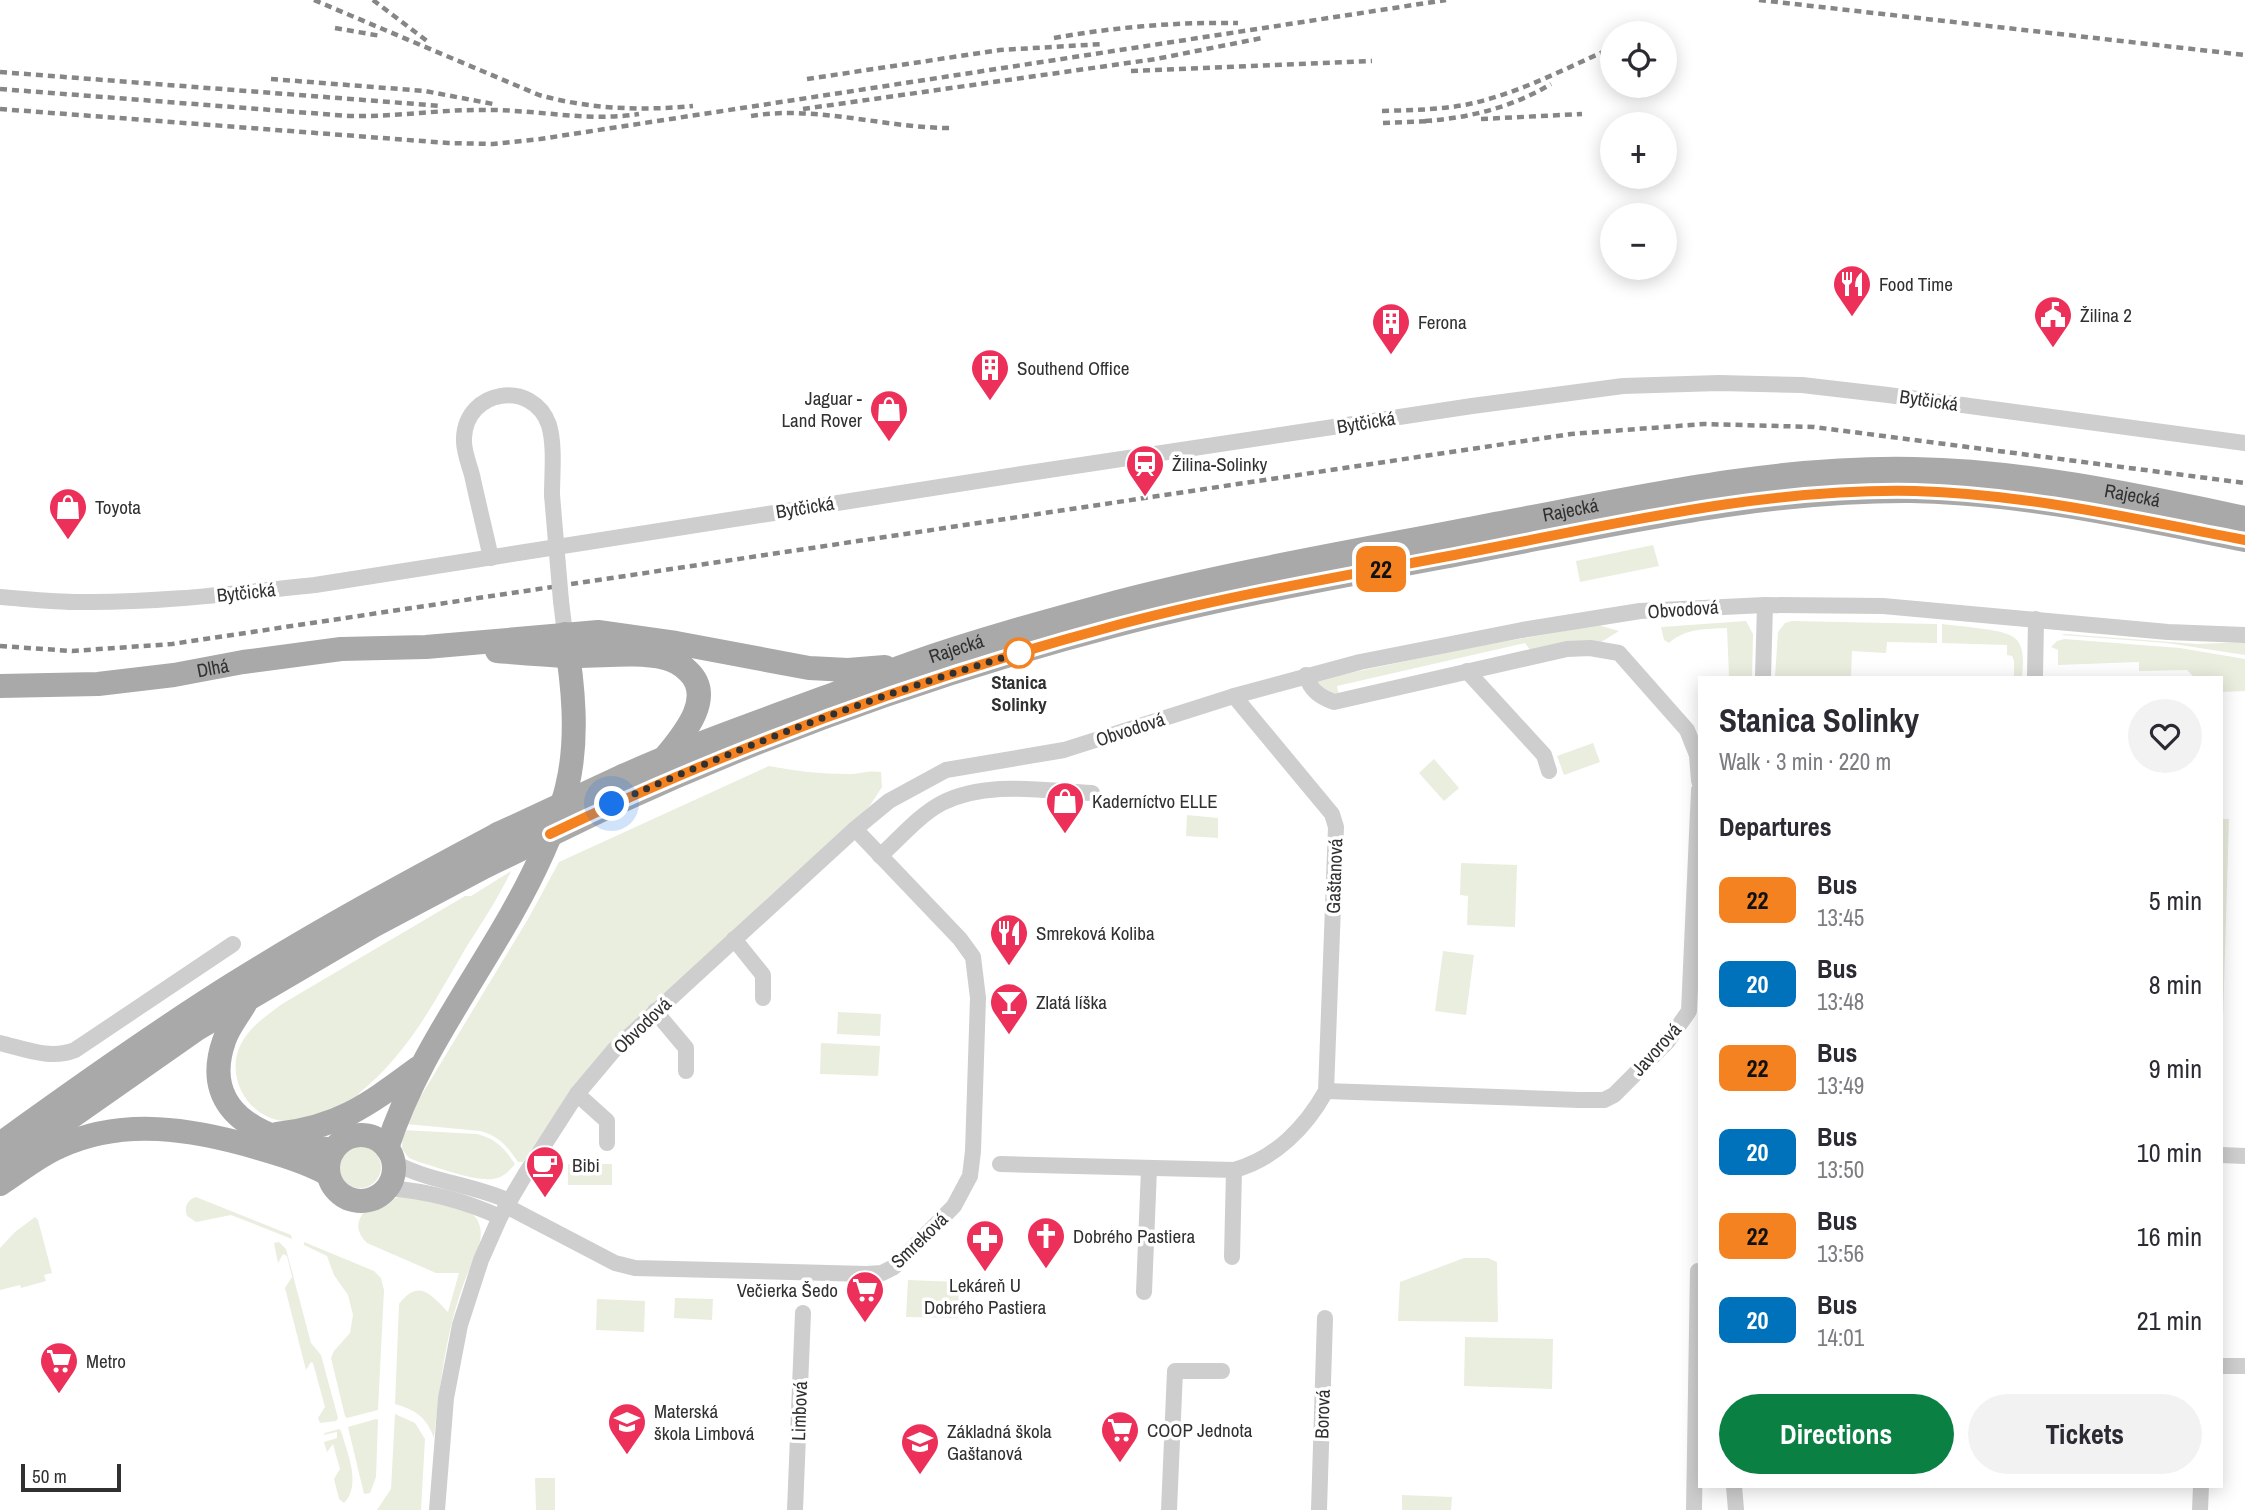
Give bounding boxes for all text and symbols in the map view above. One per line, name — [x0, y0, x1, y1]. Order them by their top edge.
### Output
map controls — [1600, 21, 1677, 280]
button: locate — [1600, 21, 1677, 98]
button: + — [1600, 112, 1677, 189]
button: − — [1600, 203, 1677, 280]
restaurant icon: Food Time — [1831, 263, 1873, 318]
place label: Food Time — [1879, 271, 1953, 297]
public building icon: Žilina 2 — [2032, 294, 2074, 349]
building icon: Ferona — [1370, 301, 1412, 356]
place label: Žilina 2 — [2080, 302, 2132, 328]
place label: Ferona — [1418, 309, 1467, 335]
building icon: Southend Office — [969, 347, 1011, 402]
place label: Southend Office — [1017, 355, 1129, 381]
street label: Bytčická — [1898, 383, 1960, 417]
place label: Jaguar - Land Rover — [781, 385, 863, 433]
shop icon: Jaguar - Land Rover — [868, 388, 910, 443]
street label: Bytčická — [1335, 405, 1397, 439]
station icon: Žilina-Solinky — [1124, 443, 1166, 498]
place label: Žilina-Solinky — [1172, 451, 1267, 477]
street label: Rajecká — [2102, 477, 2163, 513]
shop icon: Toyota — [47, 486, 89, 541]
street label: Bytčická — [774, 490, 836, 524]
street label: Rajecká — [1540, 491, 1601, 528]
place label: Toyota — [95, 494, 141, 520]
line badge: 22 — [1350, 546, 1412, 592]
text: 22 — [1370, 553, 1392, 585]
street label: Bytčická — [215, 576, 277, 608]
street label: Obvodová — [1647, 594, 1720, 624]
street label: Rajecká — [925, 627, 987, 669]
marker: Stanica Solinky — [1004, 638, 1034, 668]
street label: Dlhá — [195, 652, 231, 683]
place label: Stanica Solinky — [991, 669, 1047, 717]
text: Stanica Solinky — [1719, 698, 1919, 742]
button: heart — [2128, 699, 2202, 773]
street label: Obvodová — [1092, 706, 1168, 752]
text: Walk · 3 min · 220 m — [1719, 746, 1891, 777]
shop icon: Kaderníctvo ELLE — [1044, 780, 1086, 835]
your location — [594, 786, 629, 821]
place label: Kaderníctvo ELLE — [1092, 788, 1218, 814]
text: Departures — [1719, 809, 1832, 844]
street label: Gaštanová — [1320, 838, 1348, 914]
text: Bus — [1817, 867, 1857, 902]
text: 5 min — [2149, 883, 2202, 918]
text: 22 — [1747, 884, 1768, 916]
text: 13:45 — [1817, 902, 1864, 933]
restaurant icon: Smreková Koliba — [988, 912, 1030, 967]
place label: Smreková Koliba — [1036, 920, 1155, 946]
text: Bus — [1817, 951, 1857, 986]
text: 8 min — [2149, 967, 2202, 1002]
text: 20 — [1747, 968, 1768, 1000]
bar icon: Zlatá líška — [988, 981, 1030, 1036]
text: 13:48 — [1817, 986, 1864, 1017]
place label: Zlatá líška — [1036, 989, 1107, 1015]
street label: Obvodová — [607, 991, 677, 1059]
street label: Javorová — [1625, 1017, 1687, 1081]
text: Bus — [1817, 1035, 1857, 1070]
text: 9 min — [2149, 1051, 2202, 1086]
text: 22 — [1747, 1052, 1768, 1084]
text: 13:49 — [1817, 1070, 1864, 1101]
text: Bus — [1817, 1119, 1857, 1154]
text: 10 min — [2137, 1135, 2202, 1170]
text: 20 — [1747, 1136, 1768, 1168]
cafe icon: Bibi — [524, 1144, 566, 1199]
place label: Bibi — [572, 1152, 600, 1178]
text: 13:50 — [1817, 1154, 1864, 1185]
text: Bus — [1817, 1203, 1857, 1238]
street label: Smreková — [885, 1206, 953, 1274]
church icon: Dobrého Pastiera — [1025, 1215, 1067, 1270]
pharmacy icon: Lekáreň U Dobrého Pastiera — [964, 1218, 1006, 1273]
text: 16 min — [2137, 1219, 2202, 1254]
text: 22 — [1747, 1220, 1768, 1252]
place label: Dobrého Pastiera — [1073, 1223, 1195, 1249]
text: 13:56 — [1817, 1238, 1864, 1269]
supermarket icon: Večierka Šedo — [844, 1269, 886, 1324]
place label: Lekáreň U Dobrého Pastiera — [924, 1272, 1046, 1320]
place label: Večierka Šedo — [737, 1277, 838, 1303]
text: Bus — [1817, 1287, 1857, 1322]
text: 21 min — [2137, 1303, 2202, 1338]
text: 20 — [1747, 1304, 1768, 1336]
text: 14:01 — [1817, 1322, 1864, 1353]
supermarket icon: Metro — [38, 1340, 80, 1395]
place label: Metro — [86, 1348, 126, 1374]
street label: Limbová — [785, 1380, 813, 1441]
street label: Borová — [1308, 1389, 1336, 1439]
button: Directions — [1719, 1394, 1954, 1474]
button: Tickets — [1968, 1394, 2202, 1474]
place label: Materská škola Limbová — [654, 1398, 755, 1446]
school or university icon: Materská škola Limbová — [606, 1401, 648, 1456]
supermarket icon: COOP Jednota — [1099, 1409, 1141, 1464]
place label: COOP Jednota — [1147, 1417, 1253, 1443]
place label: Základná škola Gaštanová — [947, 1418, 1052, 1466]
school or university icon: Základná škola Gaštanová — [899, 1421, 941, 1476]
scale bar — [21, 1461, 121, 1493]
text: 50 m — [32, 1463, 67, 1489]

